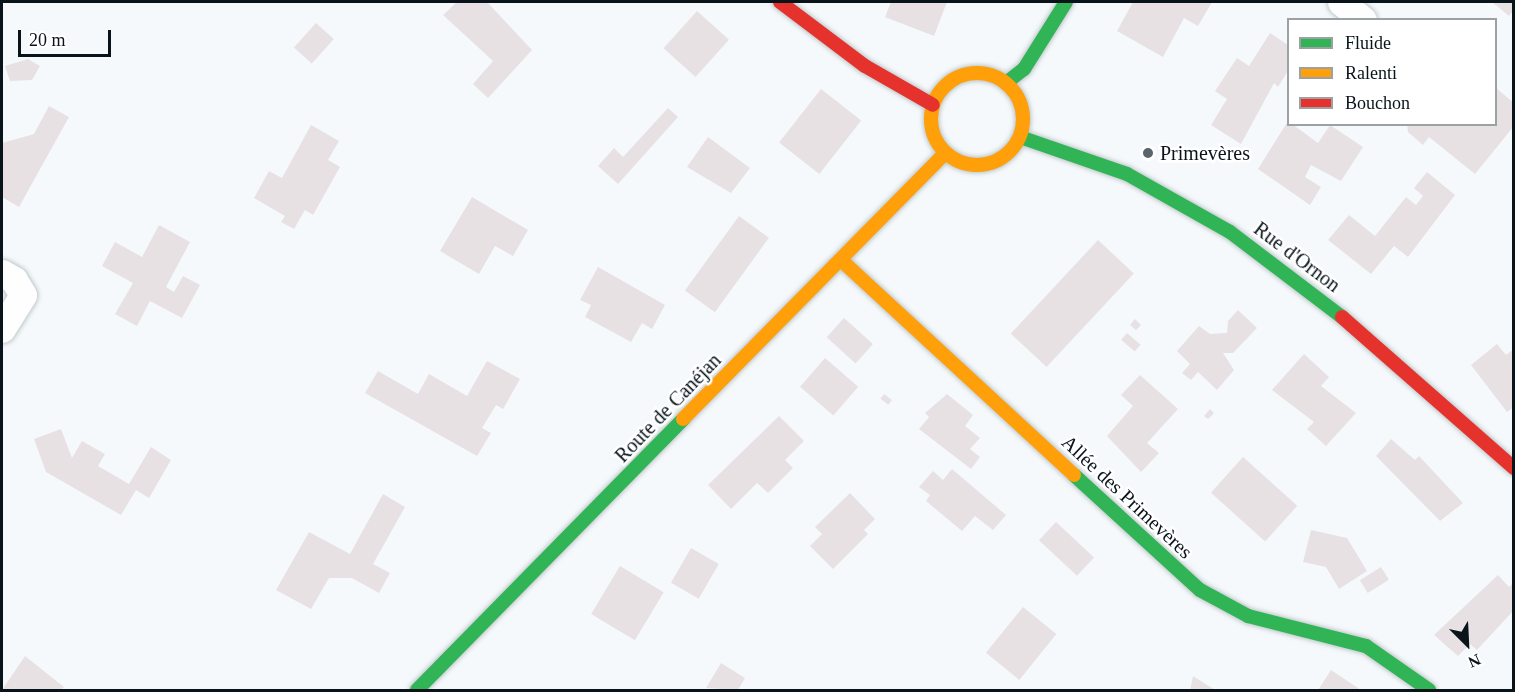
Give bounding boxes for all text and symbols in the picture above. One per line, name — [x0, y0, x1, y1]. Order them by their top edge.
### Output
scale bar — [21, 18, 114, 56]
legend — [1287, 18, 1497, 126]
text: 20 m — [29, 30, 66, 50]
text: Fluide — [1345, 33, 1391, 53]
text: Ralenti — [1345, 63, 1397, 83]
text: Bouchon — [1345, 93, 1410, 113]
place label: Primevères — [1160, 141, 1250, 165]
marker: Primevères — [1141, 146, 1155, 160]
street label: Rue d'Ornon — [1249, 217, 1345, 297]
street label: Route de Canéjan — [610, 349, 726, 467]
street label: Allée des Primevères — [1057, 430, 1197, 564]
north arrow — [1437, 614, 1497, 674]
text: N — [1466, 651, 1483, 671]

